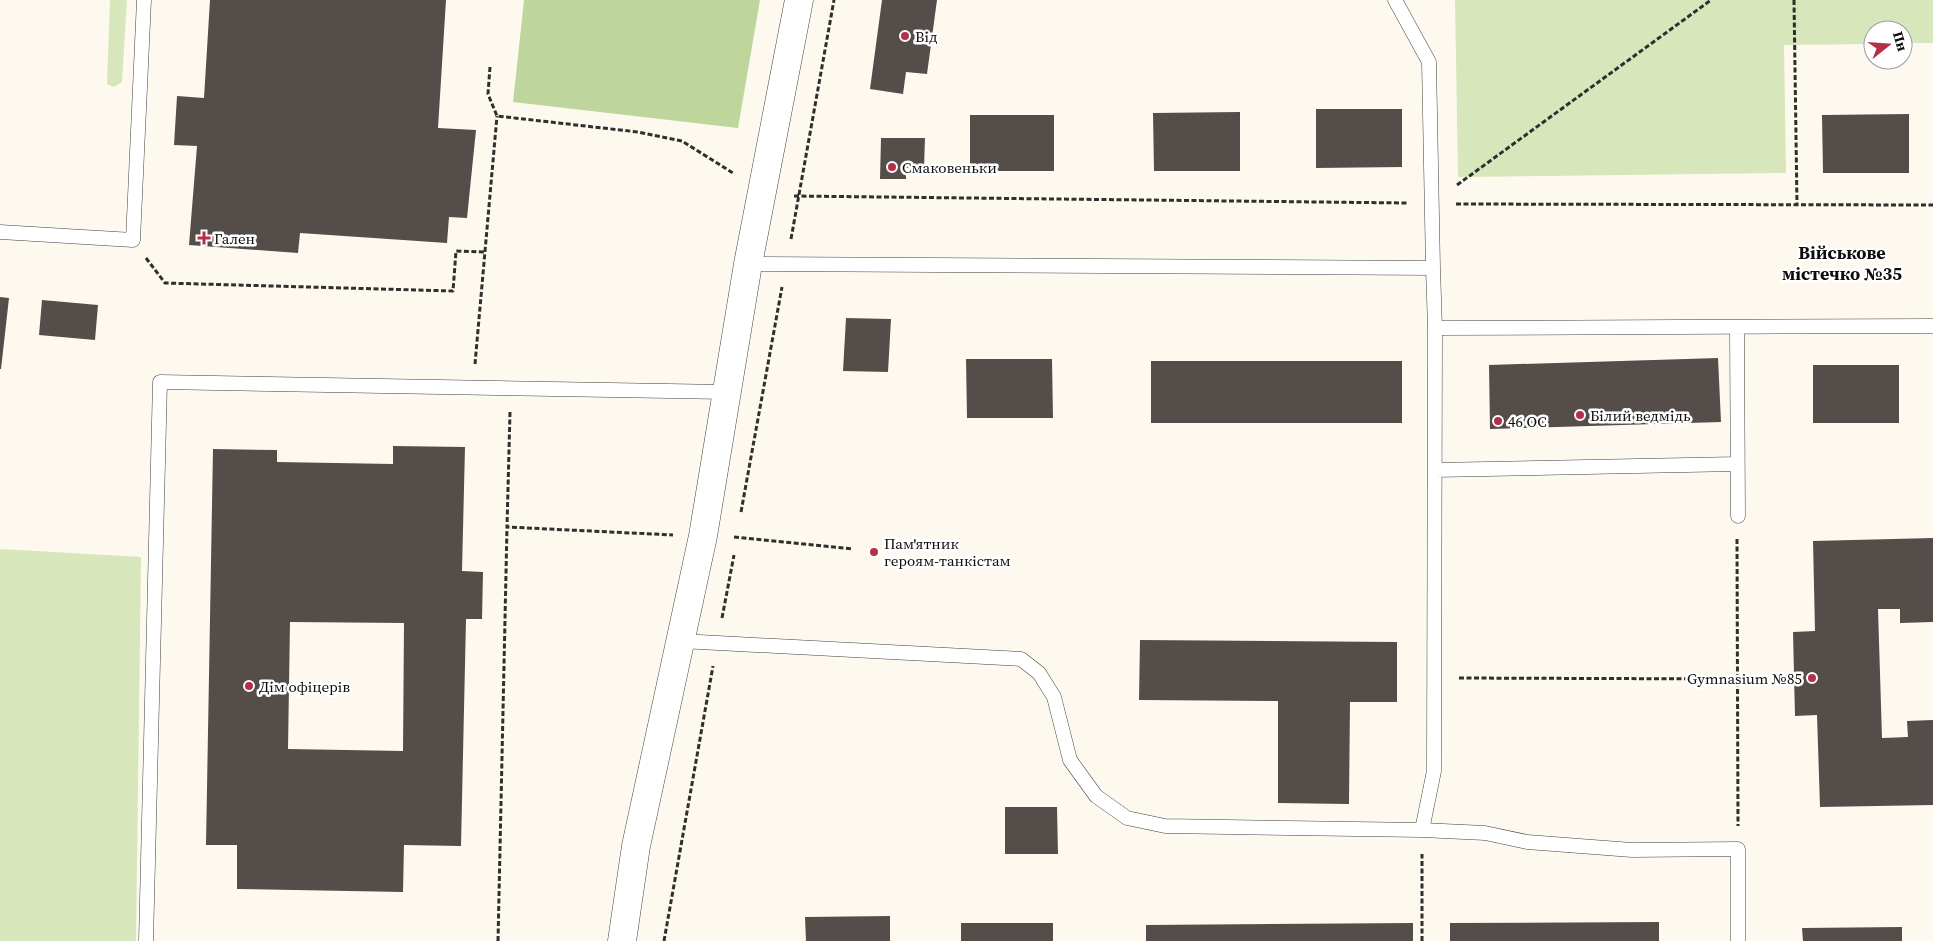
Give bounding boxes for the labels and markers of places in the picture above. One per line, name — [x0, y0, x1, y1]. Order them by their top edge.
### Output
place label: Від — [915, 26, 938, 47]
marker: Від — [899, 30, 911, 42]
place label: Смаковеньки — [902, 157, 997, 178]
marker: Смаковеньки — [886, 161, 898, 173]
place label: Гален — [214, 228, 255, 249]
marker: Гален — [198, 232, 210, 244]
place label: Білий ведмідь — [1590, 405, 1691, 426]
marker: Білий ведмідь — [1574, 409, 1586, 421]
place label: 46 ОС — [1508, 411, 1547, 432]
marker: 46 ОС — [1492, 415, 1504, 427]
place label: Пам'ятник героям-танкістам — [884, 533, 1011, 571]
marker: Пам'ятник героям-танкістам — [868, 546, 880, 558]
place label: Gymnasium №85 — [1687, 668, 1802, 689]
marker: Gymnasium №85 — [1806, 672, 1818, 684]
place label: Дім офіцерів — [259, 676, 350, 697]
marker: Дім офіцерів — [243, 680, 255, 692]

